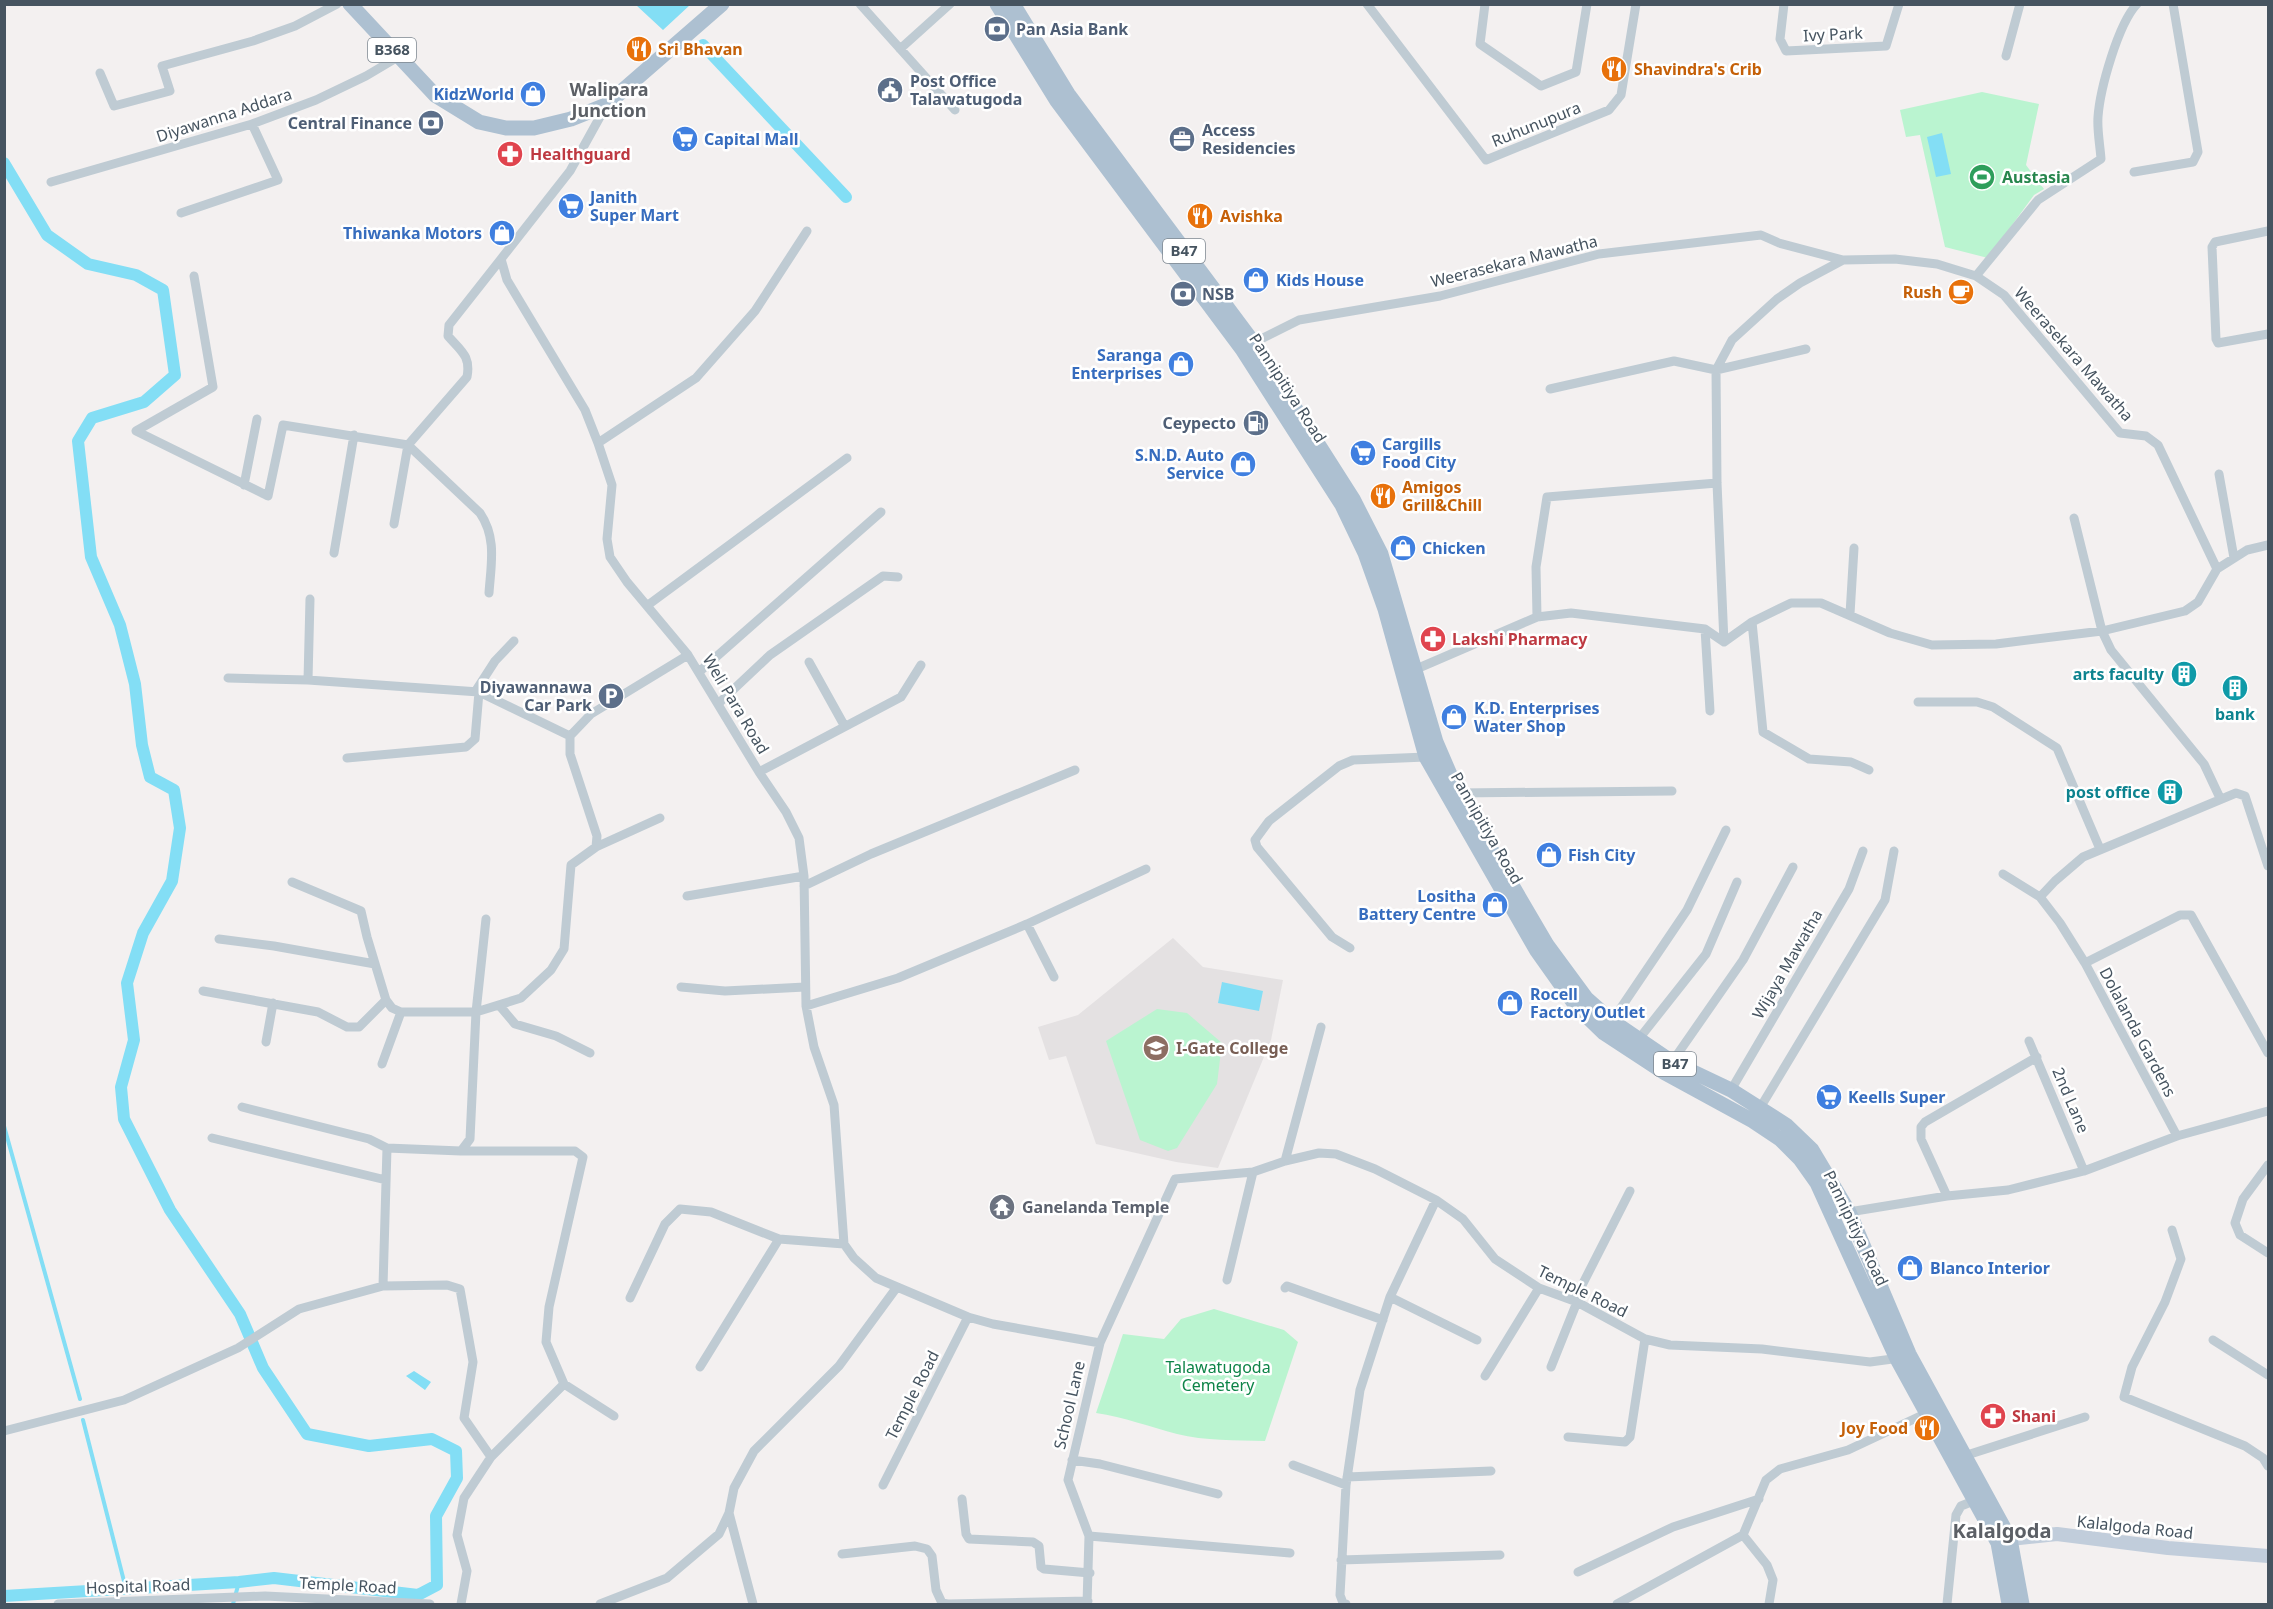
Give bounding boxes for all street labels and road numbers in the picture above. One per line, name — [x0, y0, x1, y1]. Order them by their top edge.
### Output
street label: Ivy Park — [1803, 21, 1864, 47]
road number: B368 — [368, 38, 416, 62]
street label: Diyawanna Addara — [153, 83, 295, 147]
street label: Ruhunupura — [1488, 96, 1584, 152]
street label: Weerasekara Mawatha — [1428, 230, 1600, 292]
road number: B47 — [1163, 239, 1205, 263]
street label: Weerasekara Mawatha — [2010, 282, 2138, 426]
street label: Pannipitiya Road — [1244, 329, 1332, 447]
street label: Weli Para Road — [698, 650, 774, 758]
street label: Pannipitiya Road — [1446, 768, 1528, 888]
street label: Wijaya Mawatha — [1747, 905, 1827, 1023]
street label: Dolalanda Gardens — [2095, 963, 2181, 1101]
road number: B47 — [1654, 1052, 1696, 1076]
street label: 2nd Lane — [2047, 1064, 2095, 1136]
street label: Pannipitiya Road — [1818, 1166, 1894, 1290]
street label: Temple Road — [1534, 1260, 1632, 1322]
street label: Temple Road — [880, 1347, 944, 1443]
street label: School Lane — [1048, 1359, 1090, 1451]
street label: Kalalgoda Road — [2076, 1510, 2194, 1544]
street label: Temple Road — [299, 1571, 397, 1599]
street label: Hospital Road — [85, 1573, 191, 1599]

